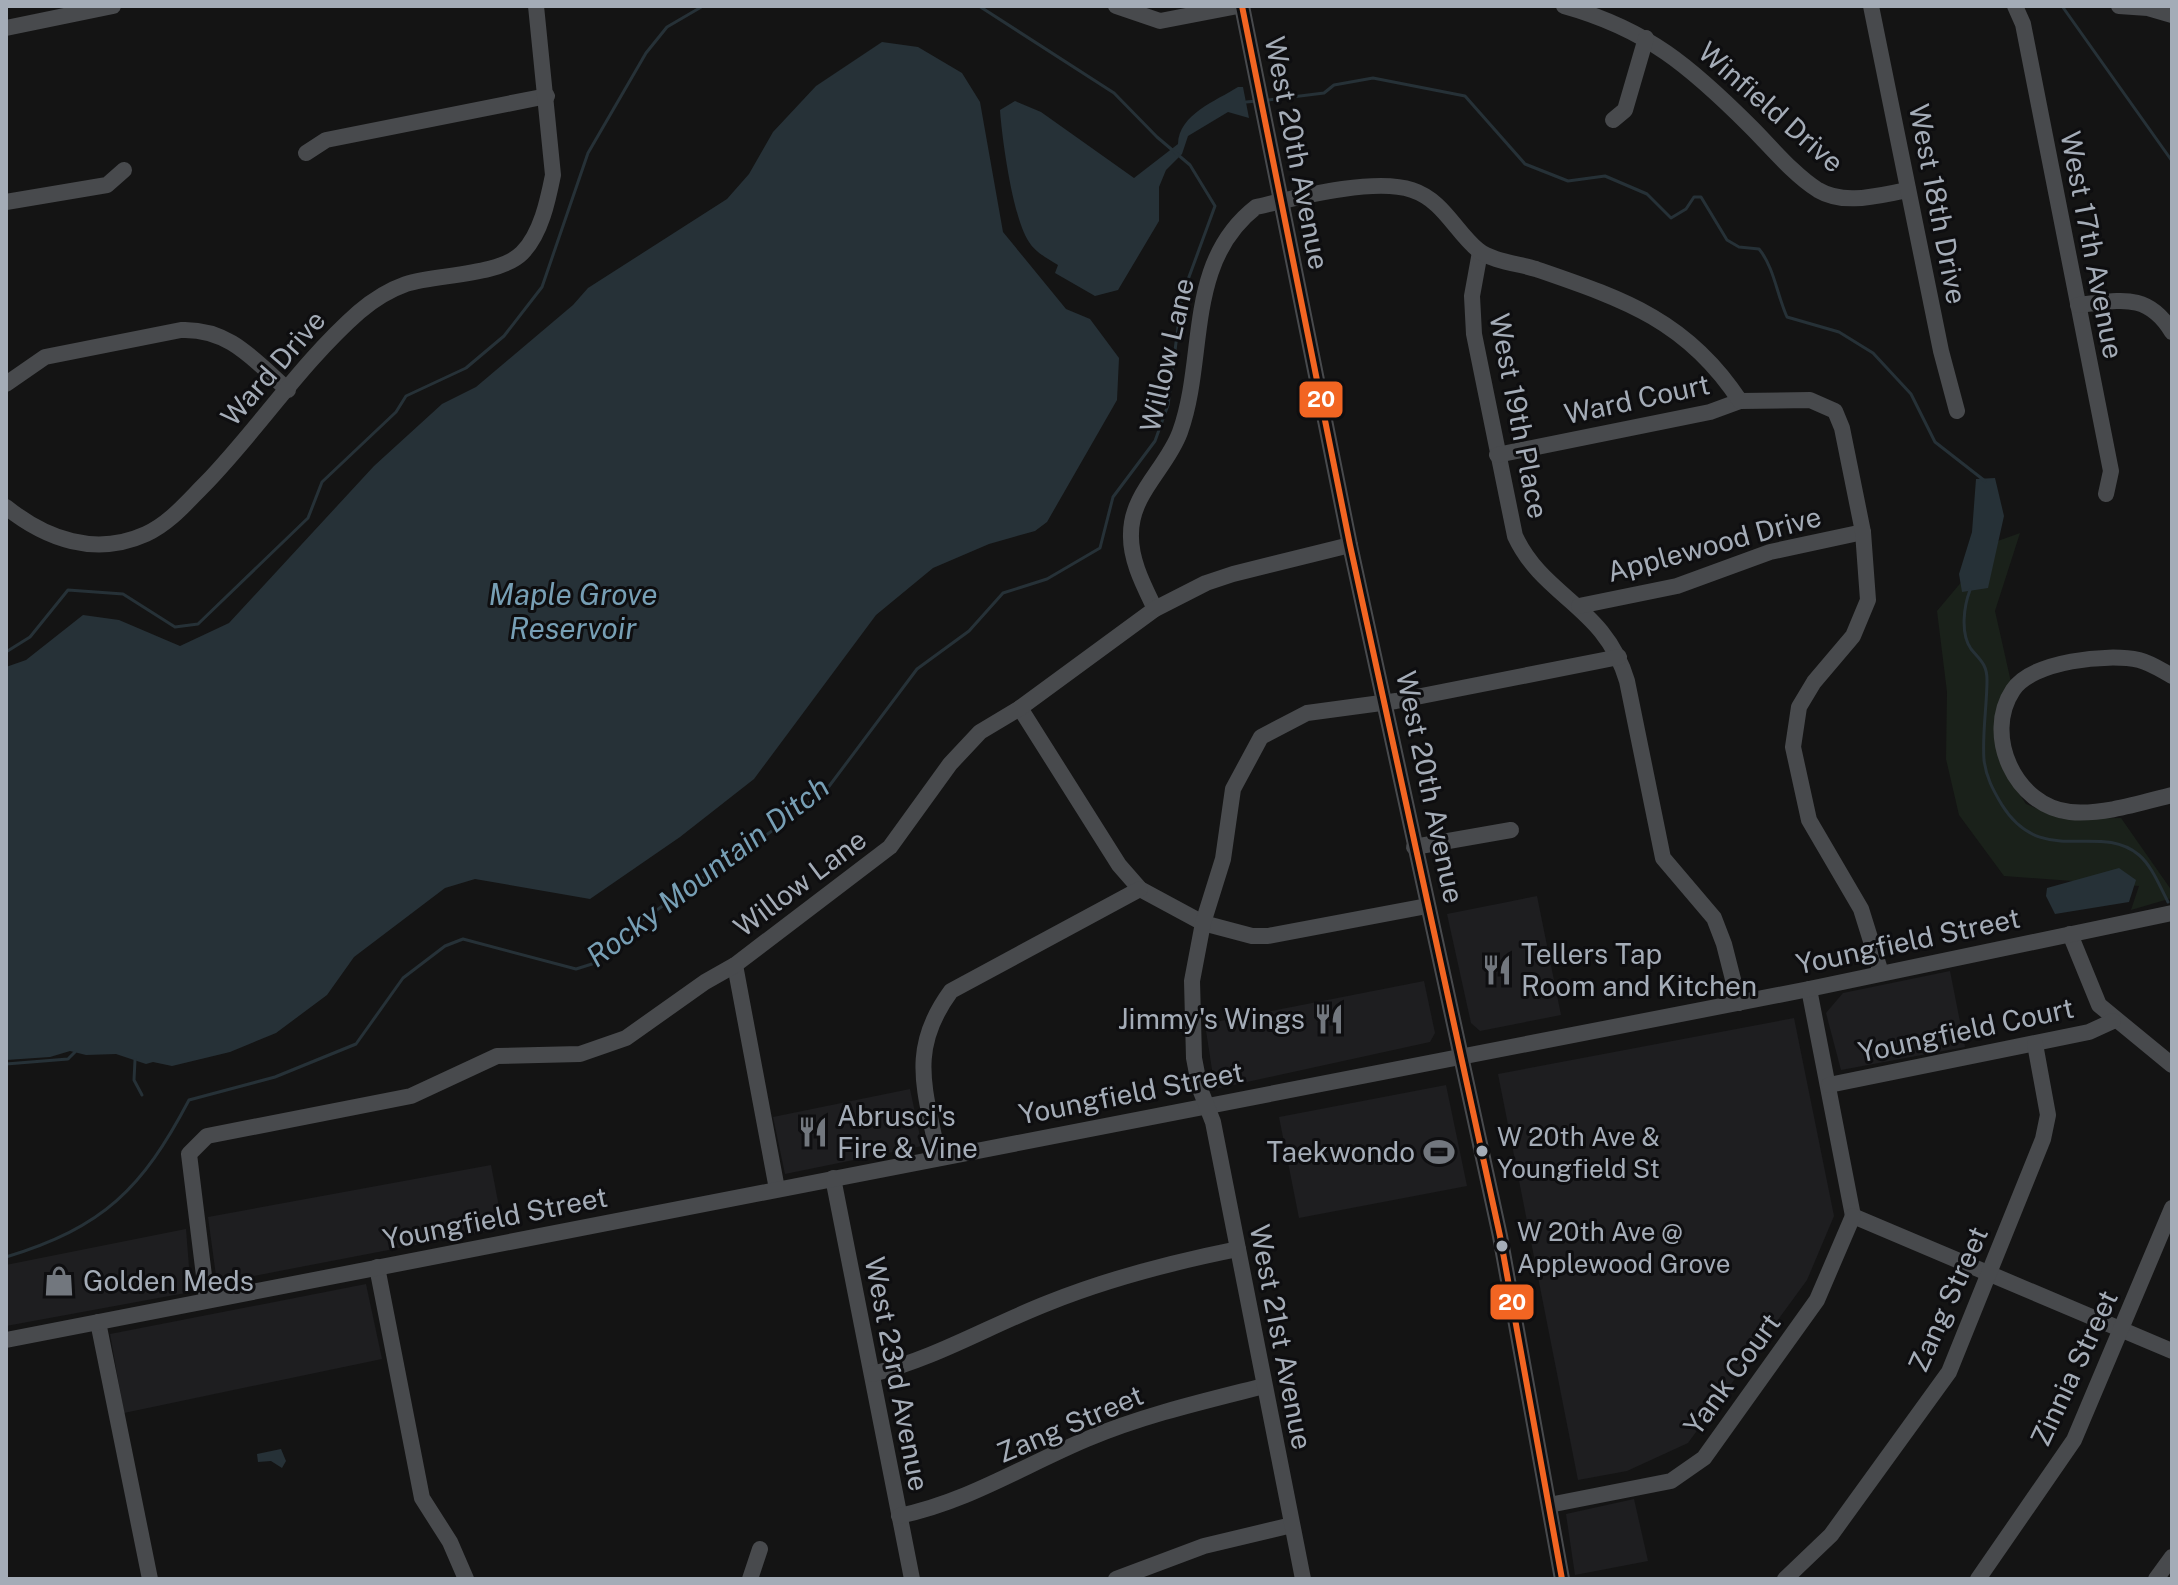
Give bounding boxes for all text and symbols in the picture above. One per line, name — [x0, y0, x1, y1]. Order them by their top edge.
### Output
street label: West 20th Avenue — [1259, 34, 1336, 272]
street label: Winfield Drive — [1692, 35, 1851, 179]
street label: West 18th Drive — [1903, 101, 1974, 307]
street label: West 17th Avenue — [2054, 128, 2131, 361]
street label: Willow Lane — [1133, 275, 1200, 435]
street label: Ward Drive — [214, 303, 332, 432]
street label: West 19th Place — [1483, 311, 1556, 521]
street label: Ward Court — [1561, 367, 1713, 430]
line badge: 20 — [1298, 380, 1344, 419]
text: 20 — [1307, 386, 1335, 412]
street label: Applewood Drive — [1603, 499, 1825, 588]
water label: Maple Grove Reservoir — [488, 576, 658, 646]
street label: West 20th Avenue — [1390, 668, 1471, 906]
water label: Rocky Mountain Ditch — [579, 768, 836, 974]
street label: Willow Lane — [727, 822, 872, 943]
street label: Youngfield Street — [1793, 901, 2023, 980]
place label: Tellers Tap Room and Kitchen — [1521, 937, 1757, 1002]
restaurant icon: Tellers Tap Room and Kitchen — [1480, 953, 1514, 987]
street label: Youngfield Court — [1855, 991, 2077, 1068]
place label: Jimmy's Wings — [1118, 1002, 1305, 1035]
restaurant icon: Jimmy's Wings — [1312, 1002, 1346, 1036]
street label: Youngfield Street — [1016, 1055, 1246, 1130]
place label: Abrusci's Fire & Vine — [837, 1099, 978, 1164]
restaurant icon: Abrusci's Fire & Vine — [796, 1115, 830, 1149]
place label: W 20th Ave & Youngfield St — [1497, 1121, 1660, 1184]
place label: Taekwondo — [1267, 1135, 1415, 1168]
sports icon: Taekwondo — [1422, 1135, 1456, 1169]
marker: W 20th Ave & Youngfield St — [1474, 1143, 1490, 1159]
street label: Youngfield Street — [380, 1180, 610, 1255]
place label: W 20th Ave @ Applewood Grove — [1517, 1216, 1730, 1279]
street label: Zang Street — [1901, 1221, 1994, 1377]
street label: West 21st Avenue — [1243, 1222, 1319, 1452]
marker: W 20th Ave @ Applewood Grove — [1494, 1238, 1510, 1254]
street label: West 23rd Avenue — [859, 1254, 936, 1494]
shop icon: Golden Meds — [42, 1264, 76, 1298]
place label: Golden Meds — [83, 1264, 254, 1297]
line badge: 20 — [1489, 1283, 1535, 1321]
street label: Zinnia Street — [2023, 1285, 2124, 1451]
text: 20 — [1498, 1289, 1526, 1315]
street label: Yank Court — [1676, 1306, 1787, 1441]
street label: Zang Street — [992, 1378, 1148, 1469]

